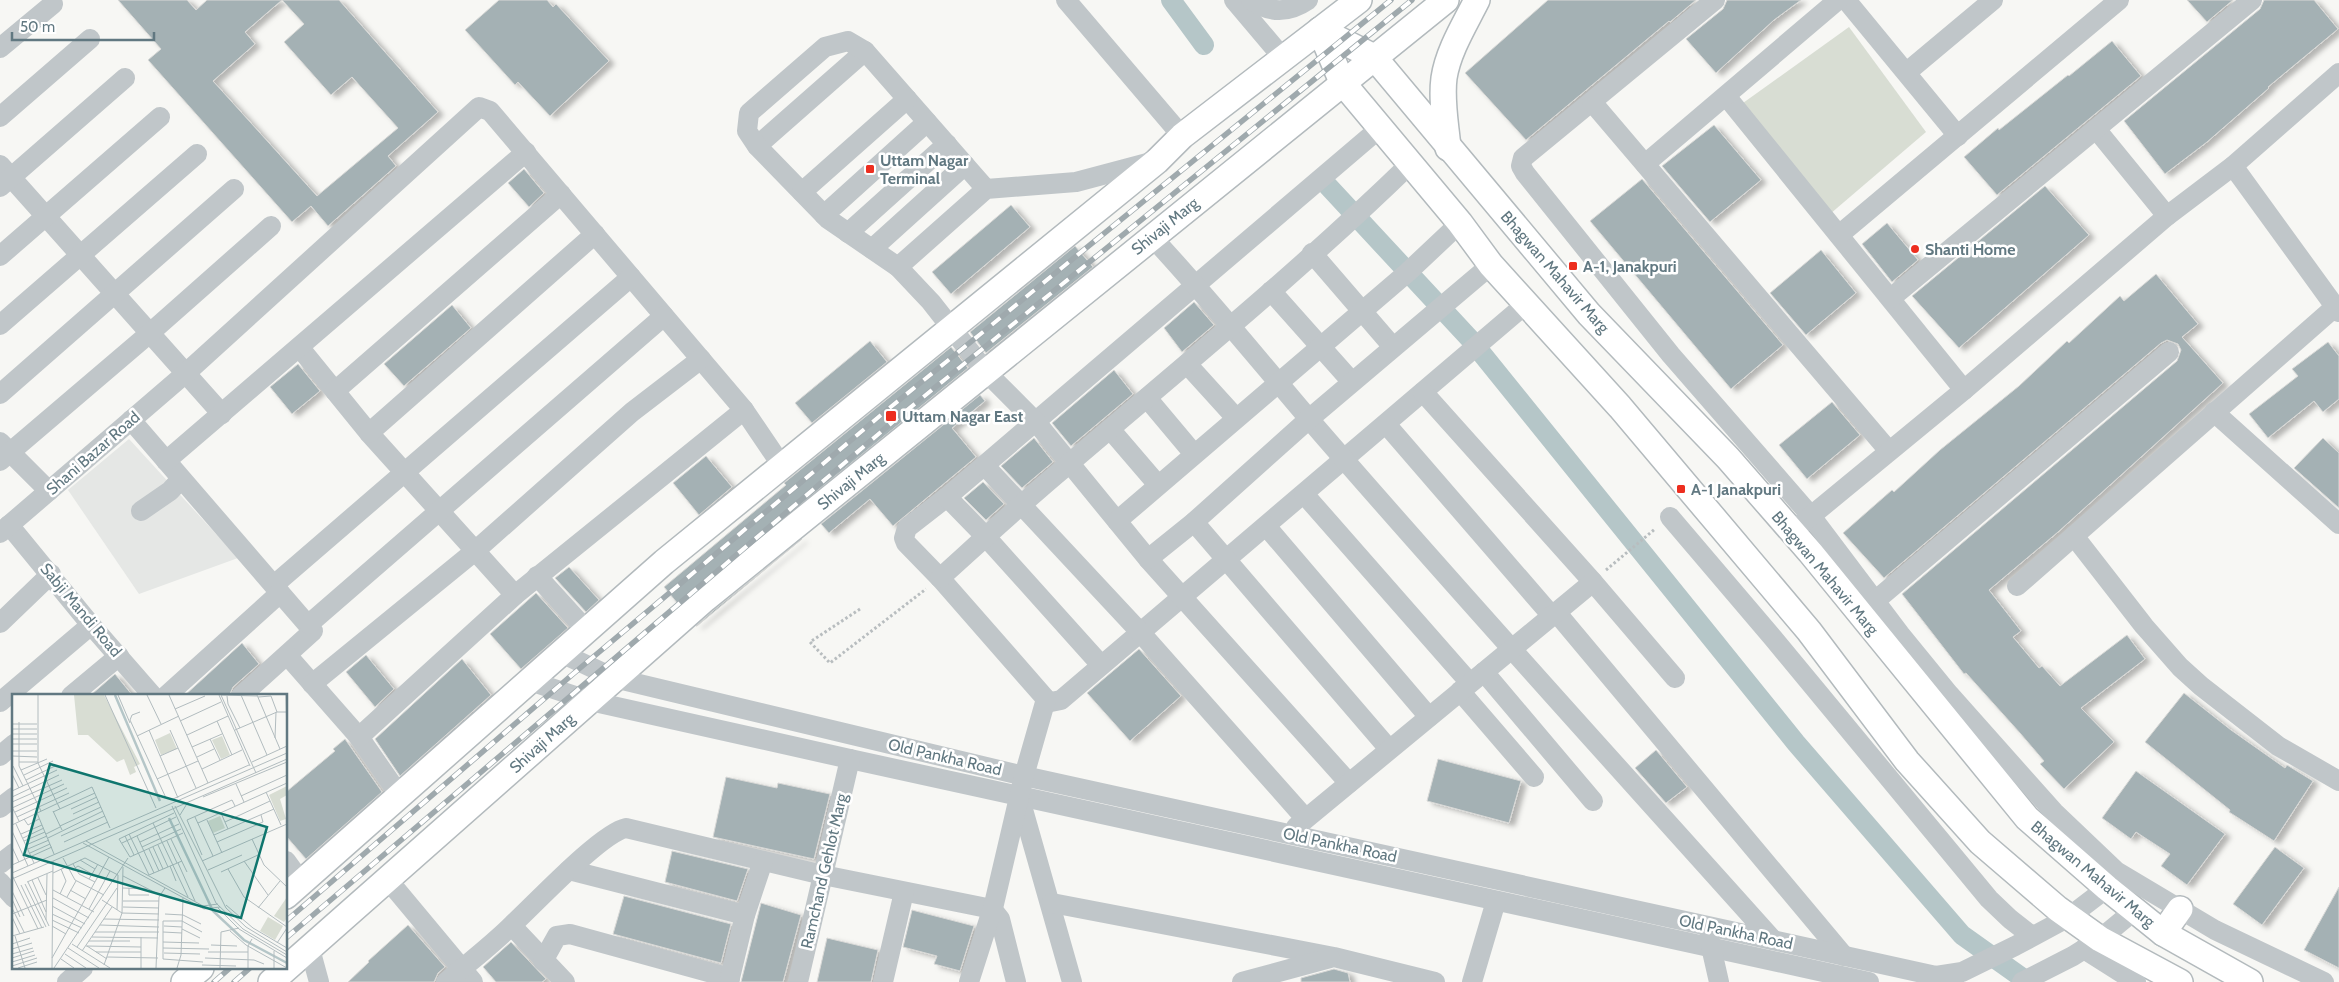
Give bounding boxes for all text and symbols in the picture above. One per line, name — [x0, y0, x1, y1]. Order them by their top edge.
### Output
scale bar — [12, 10, 155, 42]
text: 50 m — [20, 18, 55, 36]
place label: Uttam Nagar Terminal — [880, 151, 969, 188]
marker: Uttam Nagar Terminal — [864, 163, 876, 175]
street label: Shivaji Marg — [1128, 193, 1203, 259]
street label: Bhagwan Mahavir Marg — [1497, 207, 1614, 338]
place label: Shanti Home — [1925, 240, 2015, 259]
marker: Shanti Home — [1909, 243, 1921, 255]
place label: A-1, Janakpuri — [1583, 257, 1677, 276]
marker: A-1, Janakpuri — [1567, 260, 1579, 272]
street label: Shani Bazar Road — [42, 407, 144, 499]
place label: Uttam Nagar East — [902, 407, 1024, 426]
marker: Uttam Nagar East — [884, 409, 898, 423]
street label: Shivaji Marg — [814, 448, 889, 514]
place label: A-1 Janakpuri — [1691, 480, 1781, 499]
marker: A-1 Janakpuri — [1675, 483, 1687, 495]
street label: Bhagwan Mahavir Marg — [1768, 507, 1883, 639]
street label: Sabji Mandi Road — [36, 559, 126, 661]
inset map — [12, 694, 288, 970]
street label: Shivaji Marg — [506, 708, 579, 777]
street label: Old Pankha Road — [886, 735, 1004, 779]
street label: Ramchand Gehlot Marg — [797, 791, 851, 950]
street label: Bhagwan Mahavir Marg — [2027, 817, 2159, 932]
street label: Old Pankha Road — [1281, 824, 1399, 866]
street label: Old Pankha Road — [1677, 911, 1795, 953]

